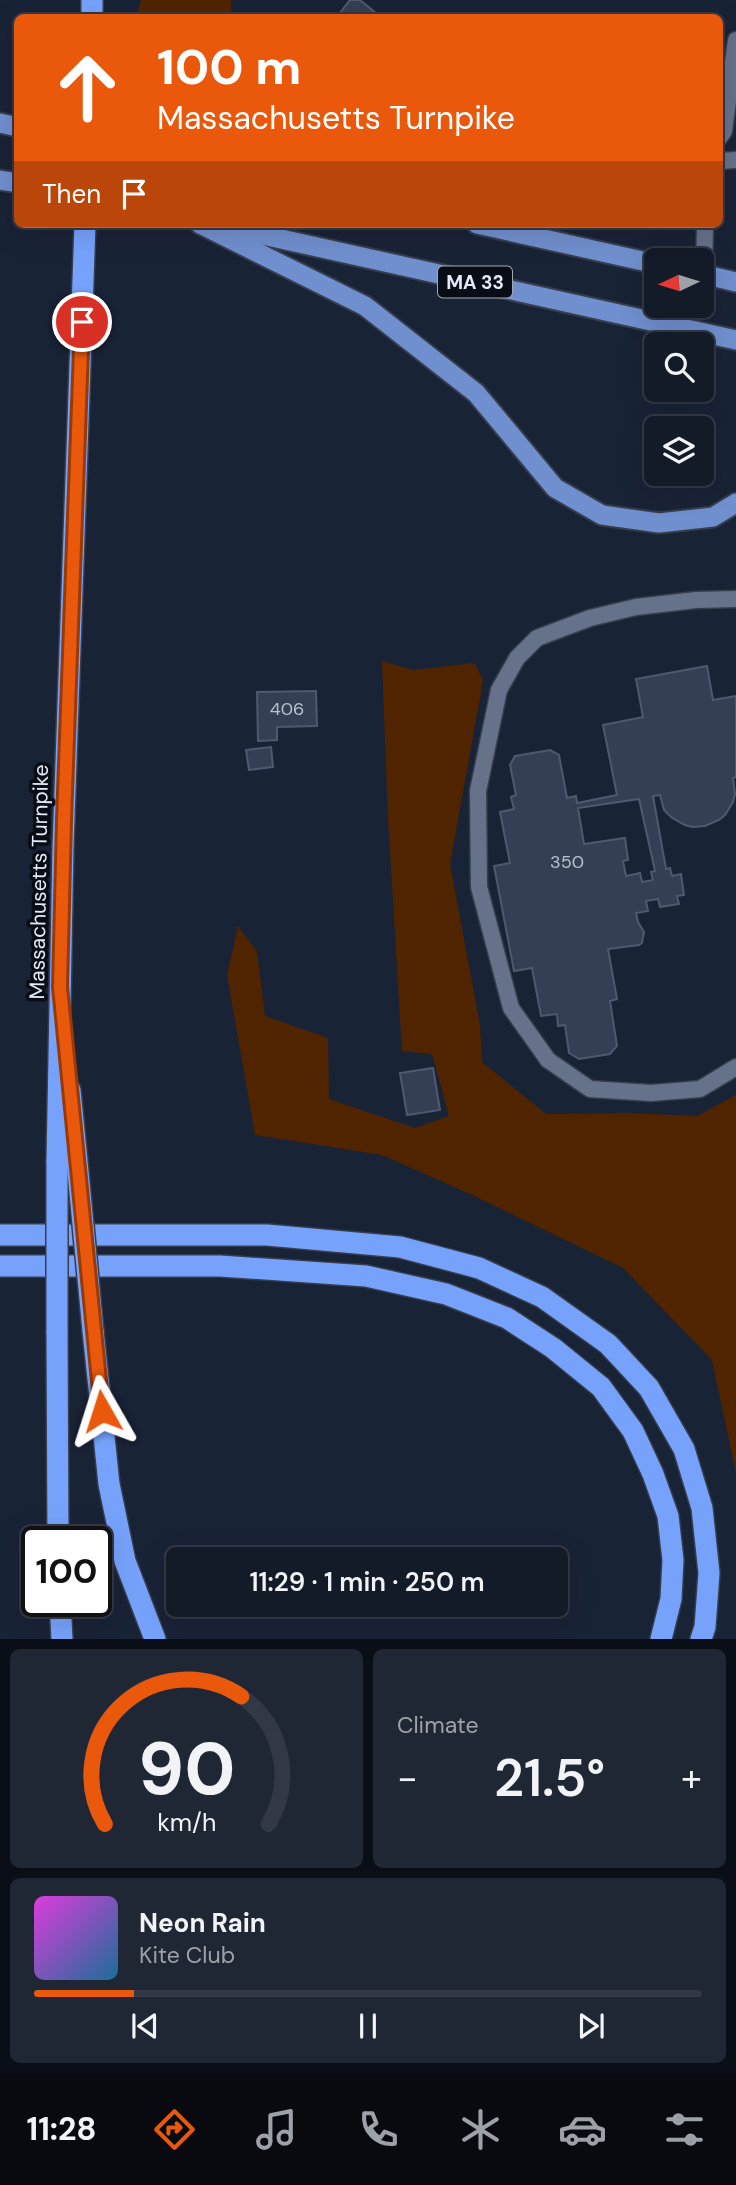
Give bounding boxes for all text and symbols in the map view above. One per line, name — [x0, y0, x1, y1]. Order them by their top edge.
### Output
text: 100 m — [157, 35, 301, 99]
icon: ahead — [42, 42, 133, 133]
text: Massachusetts Turnpike — [157, 97, 515, 139]
icon: arrive — [115, 175, 153, 213]
text: Then — [42, 177, 101, 211]
north arrow — [644, 248, 714, 318]
map controls — [644, 248, 714, 486]
road number: MA 33 — [438, 266, 512, 298]
pin — [52, 292, 112, 352]
icon: arrive — [63, 303, 101, 341]
button: search — [644, 332, 714, 402]
button: layers — [644, 416, 714, 486]
house number: 406 — [270, 697, 304, 721]
street label: Massachusetts Turnpike — [23, 764, 55, 1000]
house number: 350 — [550, 850, 584, 874]
position arrow — [65, 1374, 139, 1448]
speed limit sign: 100 — [21, 1526, 112, 1617]
text: 11:29 · 1 min · 250 m — [250, 1565, 484, 1599]
text: Climate — [397, 1710, 479, 1740]
text: 90 — [138, 1723, 235, 1818]
text: 21.5° — [494, 1744, 605, 1812]
text: − — [397, 1753, 418, 1803]
text: + — [681, 1753, 702, 1803]
text: km/h — [157, 1806, 216, 1839]
text: Neon Rain — [139, 1906, 266, 1940]
text: Kite Club — [139, 1940, 235, 1970]
icon: previous — [126, 2007, 164, 2045]
icon: pause — [349, 2007, 387, 2045]
icon: next — [572, 2007, 610, 2045]
icon: directions — [150, 2105, 199, 2154]
icon: music — [252, 2105, 301, 2154]
icon: phone — [354, 2105, 403, 2154]
icon: climate — [456, 2105, 505, 2154]
icon: car — [558, 2105, 607, 2154]
icon: filters — [660, 2105, 709, 2154]
text: 11:28 — [27, 2108, 96, 2150]

